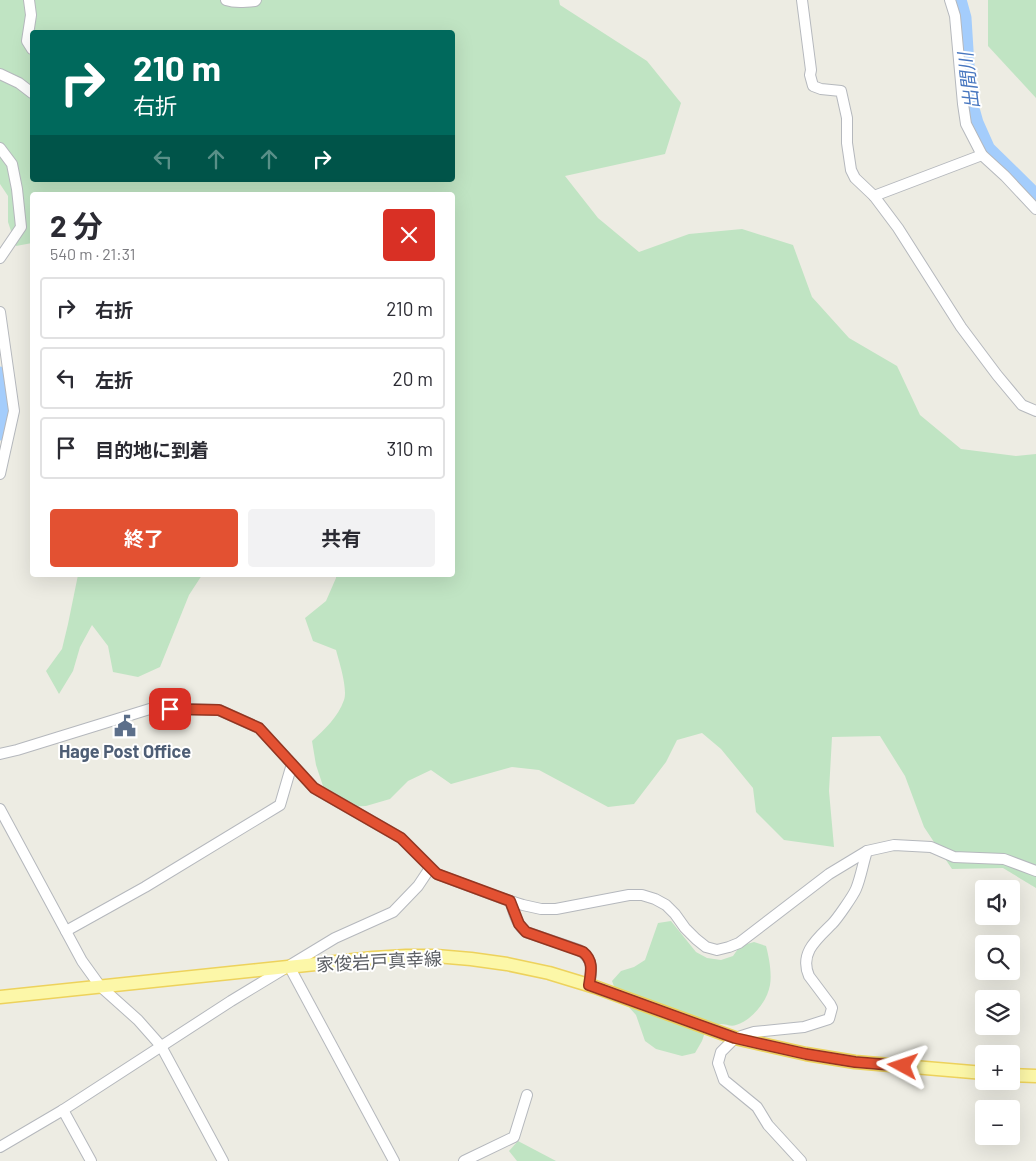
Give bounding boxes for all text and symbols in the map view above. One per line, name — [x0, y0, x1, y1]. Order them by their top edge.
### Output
text: 210 m — [133, 46, 221, 88]
water label: 出間川 — [953, 49, 983, 111]
icon: right — [50, 50, 115, 115]
text: 右折 — [133, 92, 177, 118]
icon: left — [149, 145, 177, 173]
icon: ahead — [202, 145, 230, 173]
icon: ahead — [255, 145, 283, 173]
icon: right — [308, 145, 336, 173]
text: 2 分 — [50, 207, 103, 243]
button: close — [383, 209, 435, 261]
text: 540 m · 21:31 — [50, 244, 135, 263]
icon: right — [52, 294, 80, 322]
text: 210 m — [386, 297, 433, 320]
text: 右折 — [95, 298, 133, 321]
icon: left — [52, 364, 80, 392]
text: 20 m — [393, 367, 433, 390]
text: 左折 — [95, 368, 133, 391]
icon: arrive — [52, 434, 80, 462]
text: 310 m — [386, 437, 433, 460]
text: 目的地に到着 — [95, 438, 209, 461]
button: 終了 — [50, 509, 238, 567]
button: 共有 — [248, 509, 435, 567]
pin — [149, 688, 191, 730]
icon: arrive — [156, 695, 184, 723]
public building icon: Hage Post Office — [112, 713, 138, 739]
place label: Hage Post Office — [59, 740, 191, 762]
map controls — [975, 880, 1020, 1145]
button: sound — [975, 880, 1020, 925]
button: search — [975, 935, 1020, 980]
street label: 家俊岩戸真幸線 — [316, 947, 442, 975]
button: layers — [975, 990, 1020, 1035]
position arrow — [876, 1039, 928, 1091]
button: + — [975, 1045, 1020, 1090]
button: − — [975, 1100, 1020, 1145]

